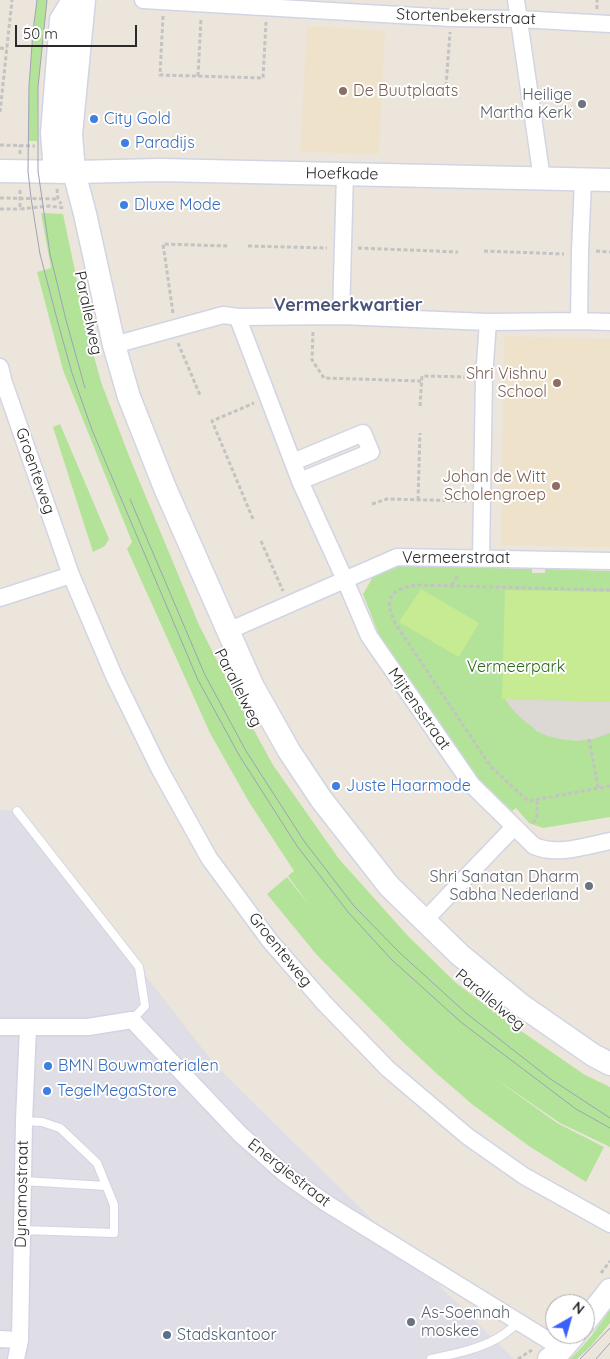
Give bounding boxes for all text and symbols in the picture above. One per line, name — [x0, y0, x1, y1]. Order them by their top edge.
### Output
street label: Stortenbekerstraat — [396, 5, 536, 29]
scale bar — [18, 15, 140, 47]
text: 50 m — [23, 24, 58, 43]
place label: De Buutplaats — [353, 81, 458, 101]
marker: De Buutplaats — [337, 85, 349, 97]
place label: Heilige Martha Kerk — [480, 85, 572, 123]
marker: Heilige Martha Kerk — [576, 98, 588, 110]
place label: City Gold — [104, 109, 171, 129]
marker: City Gold — [88, 113, 100, 125]
place label: Paradijs — [135, 133, 195, 153]
marker: Paradijs — [119, 137, 131, 149]
street label: Hoefkade — [305, 164, 379, 184]
place label: Dluxe Mode — [134, 195, 221, 215]
marker: Dluxe Mode — [118, 199, 130, 211]
street label: Parallelweg — [70, 269, 106, 357]
district label: Vermeerkwartier — [273, 295, 423, 317]
place label: Shri Vishnu School — [466, 364, 547, 402]
marker: Shri Vishnu School — [551, 377, 563, 389]
street label: Groenteweg — [11, 425, 59, 517]
place label: Johan de Witt Scholengroep — [442, 467, 546, 505]
marker: Johan de Witt Scholengroep — [550, 480, 562, 492]
street label: Vermeerstraat — [402, 548, 510, 568]
street label: Parallelweg — [210, 646, 266, 730]
park label: Vermeerpark — [467, 657, 565, 677]
street label: Mijtensstraat — [384, 664, 454, 754]
place label: Juste Haarmode — [346, 776, 471, 796]
marker: Juste Haarmode — [330, 780, 342, 792]
place label: Shri Sanatan Dharm Sabha Nederland — [430, 867, 579, 905]
marker: Shri Sanatan Dharm Sabha Nederland — [583, 880, 595, 892]
street label: Groenteweg — [244, 909, 316, 991]
street label: Parallelweg — [451, 965, 529, 1035]
place label: BMN Bouwmaterialen — [58, 1056, 219, 1076]
marker: BMN Bouwmaterialen — [42, 1060, 54, 1072]
place label: TegelMegaStore — [57, 1081, 177, 1101]
marker: TegelMegaStore — [41, 1085, 53, 1097]
street label: Energiestraat — [244, 1135, 334, 1211]
street label: Dynamostraat — [11, 1140, 33, 1248]
north arrow — [545, 1294, 595, 1344]
text: N — [569, 1298, 588, 1318]
place label: As-Soennah moskee — [421, 1303, 510, 1341]
marker: As-Soennah moskee — [405, 1316, 417, 1328]
place label: Stadskantoor — [177, 1325, 277, 1345]
marker: Stadskantoor — [161, 1329, 173, 1341]

